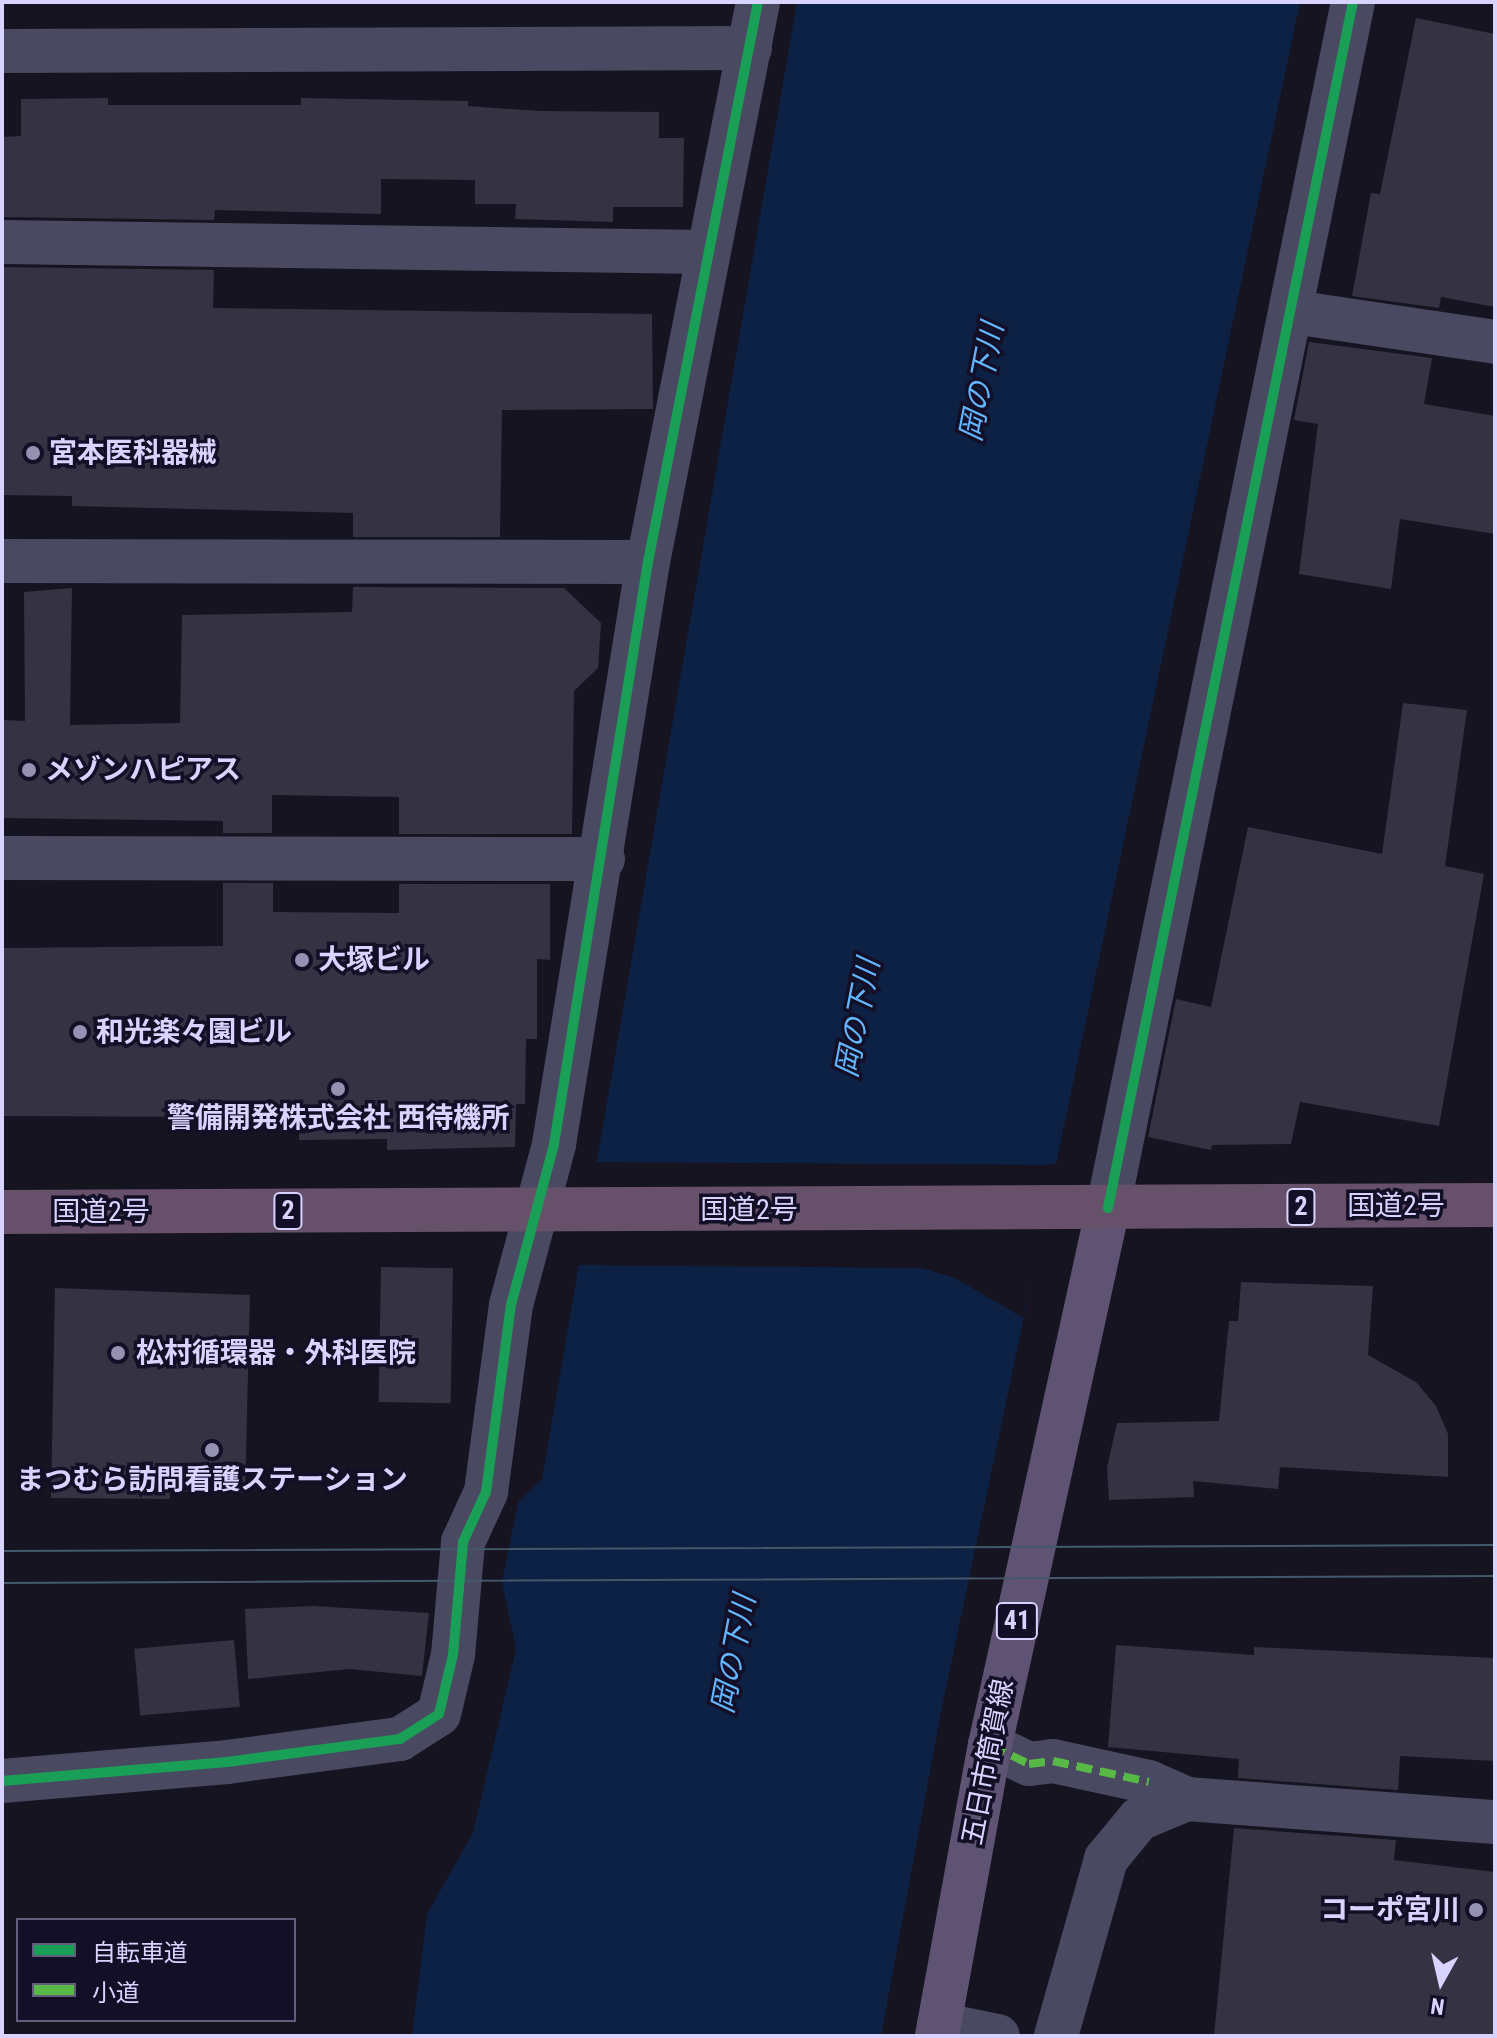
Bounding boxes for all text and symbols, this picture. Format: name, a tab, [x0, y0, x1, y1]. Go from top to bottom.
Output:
water label: 岡の下川	[953, 320, 1011, 444]
place label: 宮本医科器械	[49, 436, 217, 470]
marker: 宮本医科器械	[24, 444, 42, 462]
place label: メゾンハピアス	[45, 753, 241, 787]
marker: メゾンハピアス	[20, 761, 38, 779]
place label: 大塚ビル	[318, 943, 430, 977]
marker: 大塚ビル	[293, 951, 311, 969]
water label: 岡の下川	[829, 956, 887, 1080]
place label: 和光楽々園ビル	[96, 1015, 292, 1049]
marker: 和光楽々園ビル	[71, 1023, 89, 1041]
marker: 警備開発株式会社 西待機所	[329, 1080, 347, 1098]
place label: 警備開発株式会社 西待機所	[167, 1101, 509, 1135]
road number: 2	[1285, 1185, 1317, 1229]
road number: 2	[272, 1189, 304, 1233]
street label: 国道2号	[1347, 1189, 1445, 1223]
street label: 国道2号	[700, 1193, 798, 1227]
street label: 国道2号	[52, 1195, 150, 1229]
place label: 松村循環器・外科医院	[136, 1336, 416, 1370]
marker: 松村循環器・外科医院	[107, 1342, 129, 1364]
marker: まつむら訪問看護ステーション	[203, 1441, 221, 1459]
place label: まつむら訪問看護ステーション	[16, 1463, 408, 1497]
water label: 岡の下川	[705, 1592, 763, 1716]
road number: 41	[995, 1599, 1039, 1643]
street label: 五日市筒賀線	[955, 1676, 1021, 1848]
place label: コーポ宮川	[1320, 1893, 1460, 1927]
marker: コーポ宮川	[1467, 1901, 1485, 1919]
legend	[16, 1918, 296, 2022]
text: 自転車道	[92, 1939, 188, 1967]
north arrow	[1401, 1942, 1481, 2022]
text: 小道	[92, 1979, 140, 2007]
text: N	[1429, 1993, 1446, 2020]

